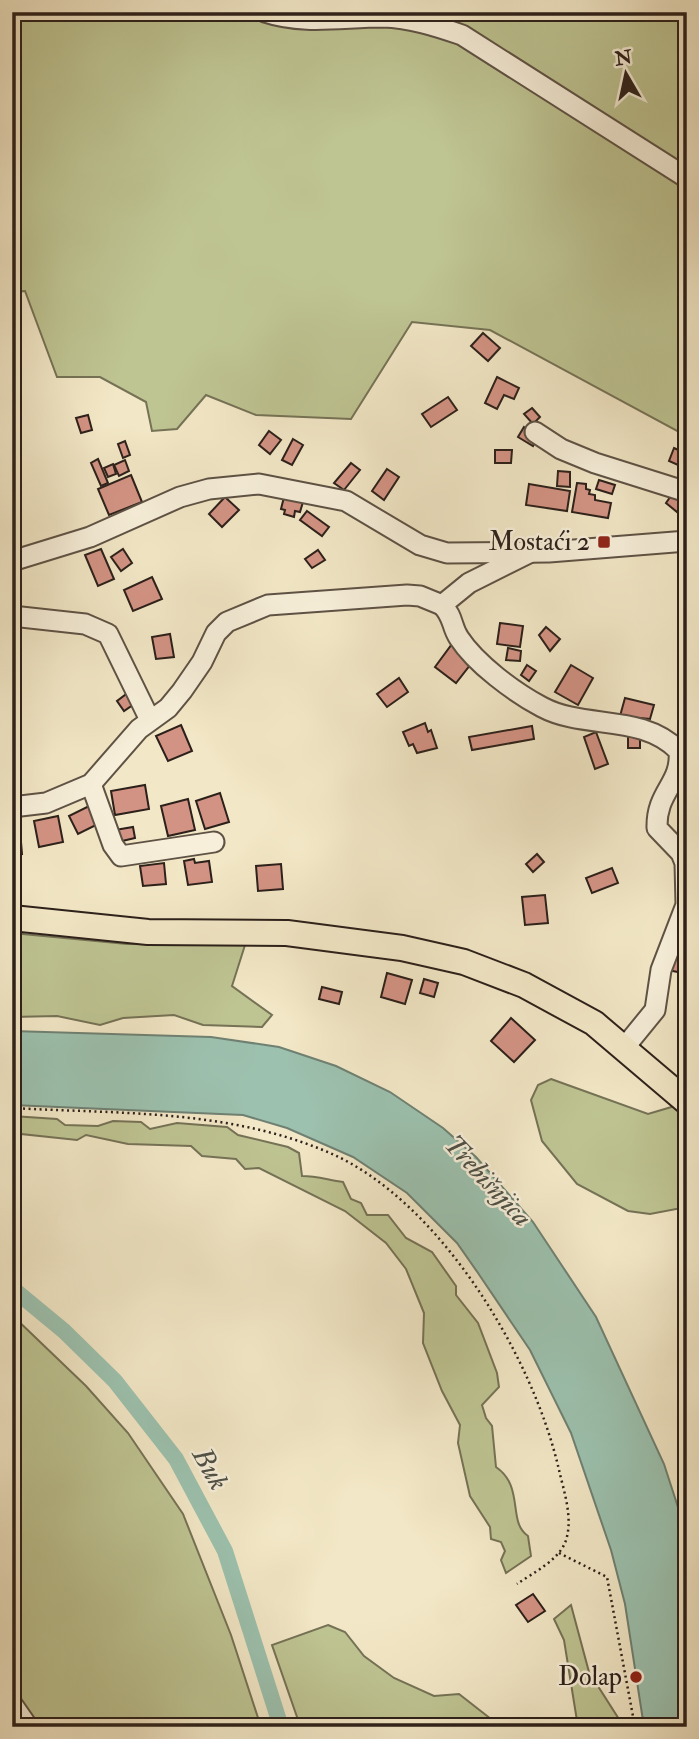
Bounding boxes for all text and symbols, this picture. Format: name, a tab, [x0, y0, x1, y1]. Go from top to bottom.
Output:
north arrow	[590, 38, 660, 108]
text: N	[612, 45, 635, 72]
place label: Mostaći 2	[489, 526, 590, 558]
marker: Mostaći 2	[596, 534, 612, 550]
water label: Trebišnjica	[437, 1128, 539, 1234]
water label: Buk	[183, 1440, 236, 1496]
place label: Dolap	[558, 1661, 622, 1694]
marker: Dolap	[628, 1669, 644, 1685]

